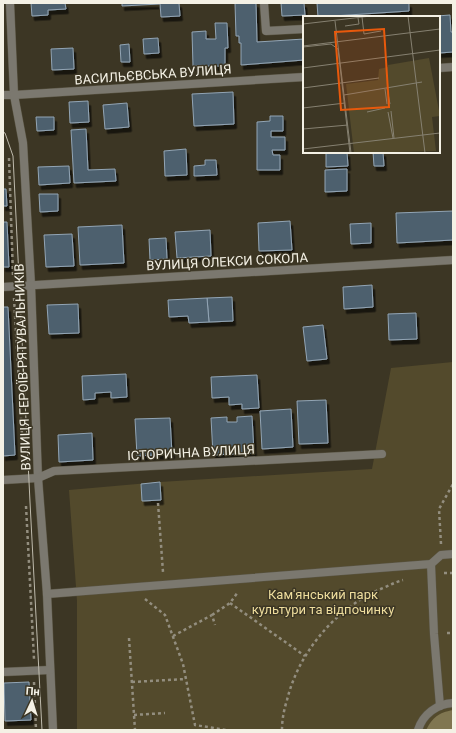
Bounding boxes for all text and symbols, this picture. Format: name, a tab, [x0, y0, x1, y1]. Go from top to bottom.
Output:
inset map	[303, 16, 440, 153]
street label: ВАСИЛЬЄВСЬКА ВУЛИЦЯ	[74, 62, 232, 87]
street label: ВУЛИЦЯ ОЛЕКСИ СОКОЛА	[146, 250, 309, 273]
street label: ВУЛИЦЯ ГЕРОЇВ-РЯТУВАЛЬНИКІВ	[11, 263, 34, 471]
street label: ІСТОРИЧНА ВУЛИЦЯ	[127, 442, 255, 463]
park label: Кам'янський парк культури та відпочинку	[252, 587, 394, 617]
north arrow	[12, 681, 52, 721]
text: Пн	[25, 685, 40, 698]

